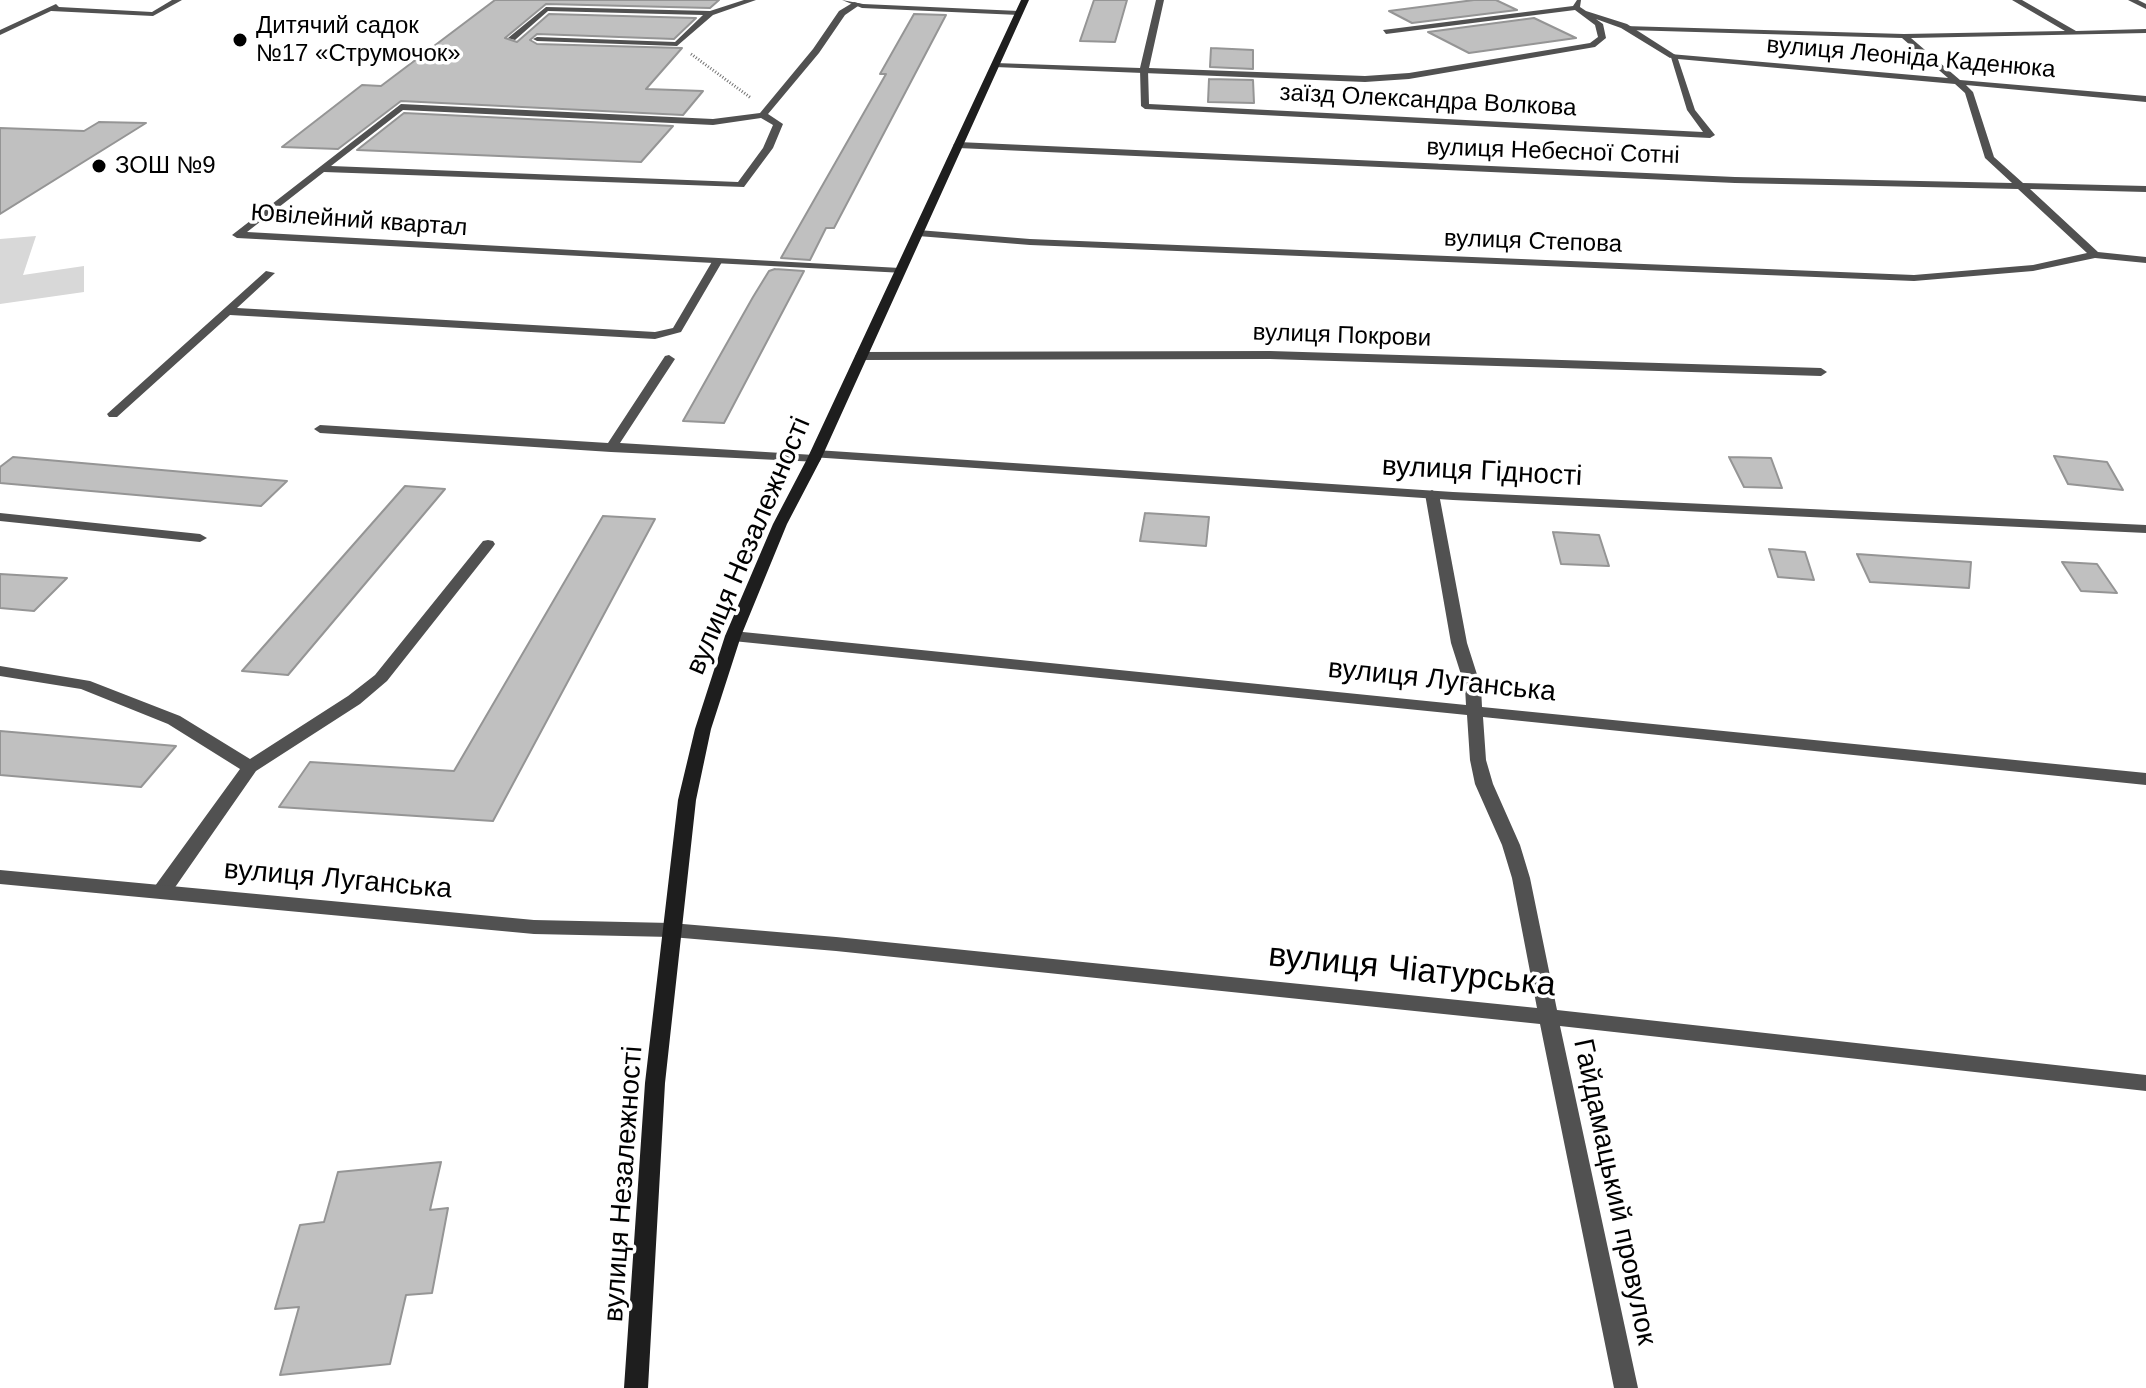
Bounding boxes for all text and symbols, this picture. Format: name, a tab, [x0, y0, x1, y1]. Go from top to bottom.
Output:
place label: Дитячий садок №17 «Струмочок»	[256, 12, 461, 68]
marker: Дитячий садок №17 «Струмочок»	[231, 31, 249, 49]
street label: вулиця Леоніда Каденюка	[1765, 31, 2057, 85]
street label: заїзд Олександра Волкова	[1279, 79, 1577, 123]
street label: вулиця Небесної Сотні	[1426, 133, 1680, 171]
place label: ЗОШ №9	[115, 152, 216, 180]
marker: ЗОШ №9	[90, 157, 108, 175]
street label: Ювілейний квартал	[250, 199, 468, 243]
street label: вулиця Степова	[1444, 225, 1622, 259]
street label: вулиця Покрови	[1252, 318, 1432, 354]
street label: вулиця Незалежності	[679, 412, 819, 680]
street label: вулиця Гідності	[1381, 450, 1583, 494]
street label: вулиця Луганська	[1326, 652, 1558, 710]
street label: вулиця Луганська	[222, 853, 454, 907]
street label: вулиця Чіатурська	[1266, 936, 1558, 1006]
street label: Гайдамацький провулок	[1565, 1036, 1663, 1348]
street label: вулиця Незалежності	[598, 1045, 650, 1323]

